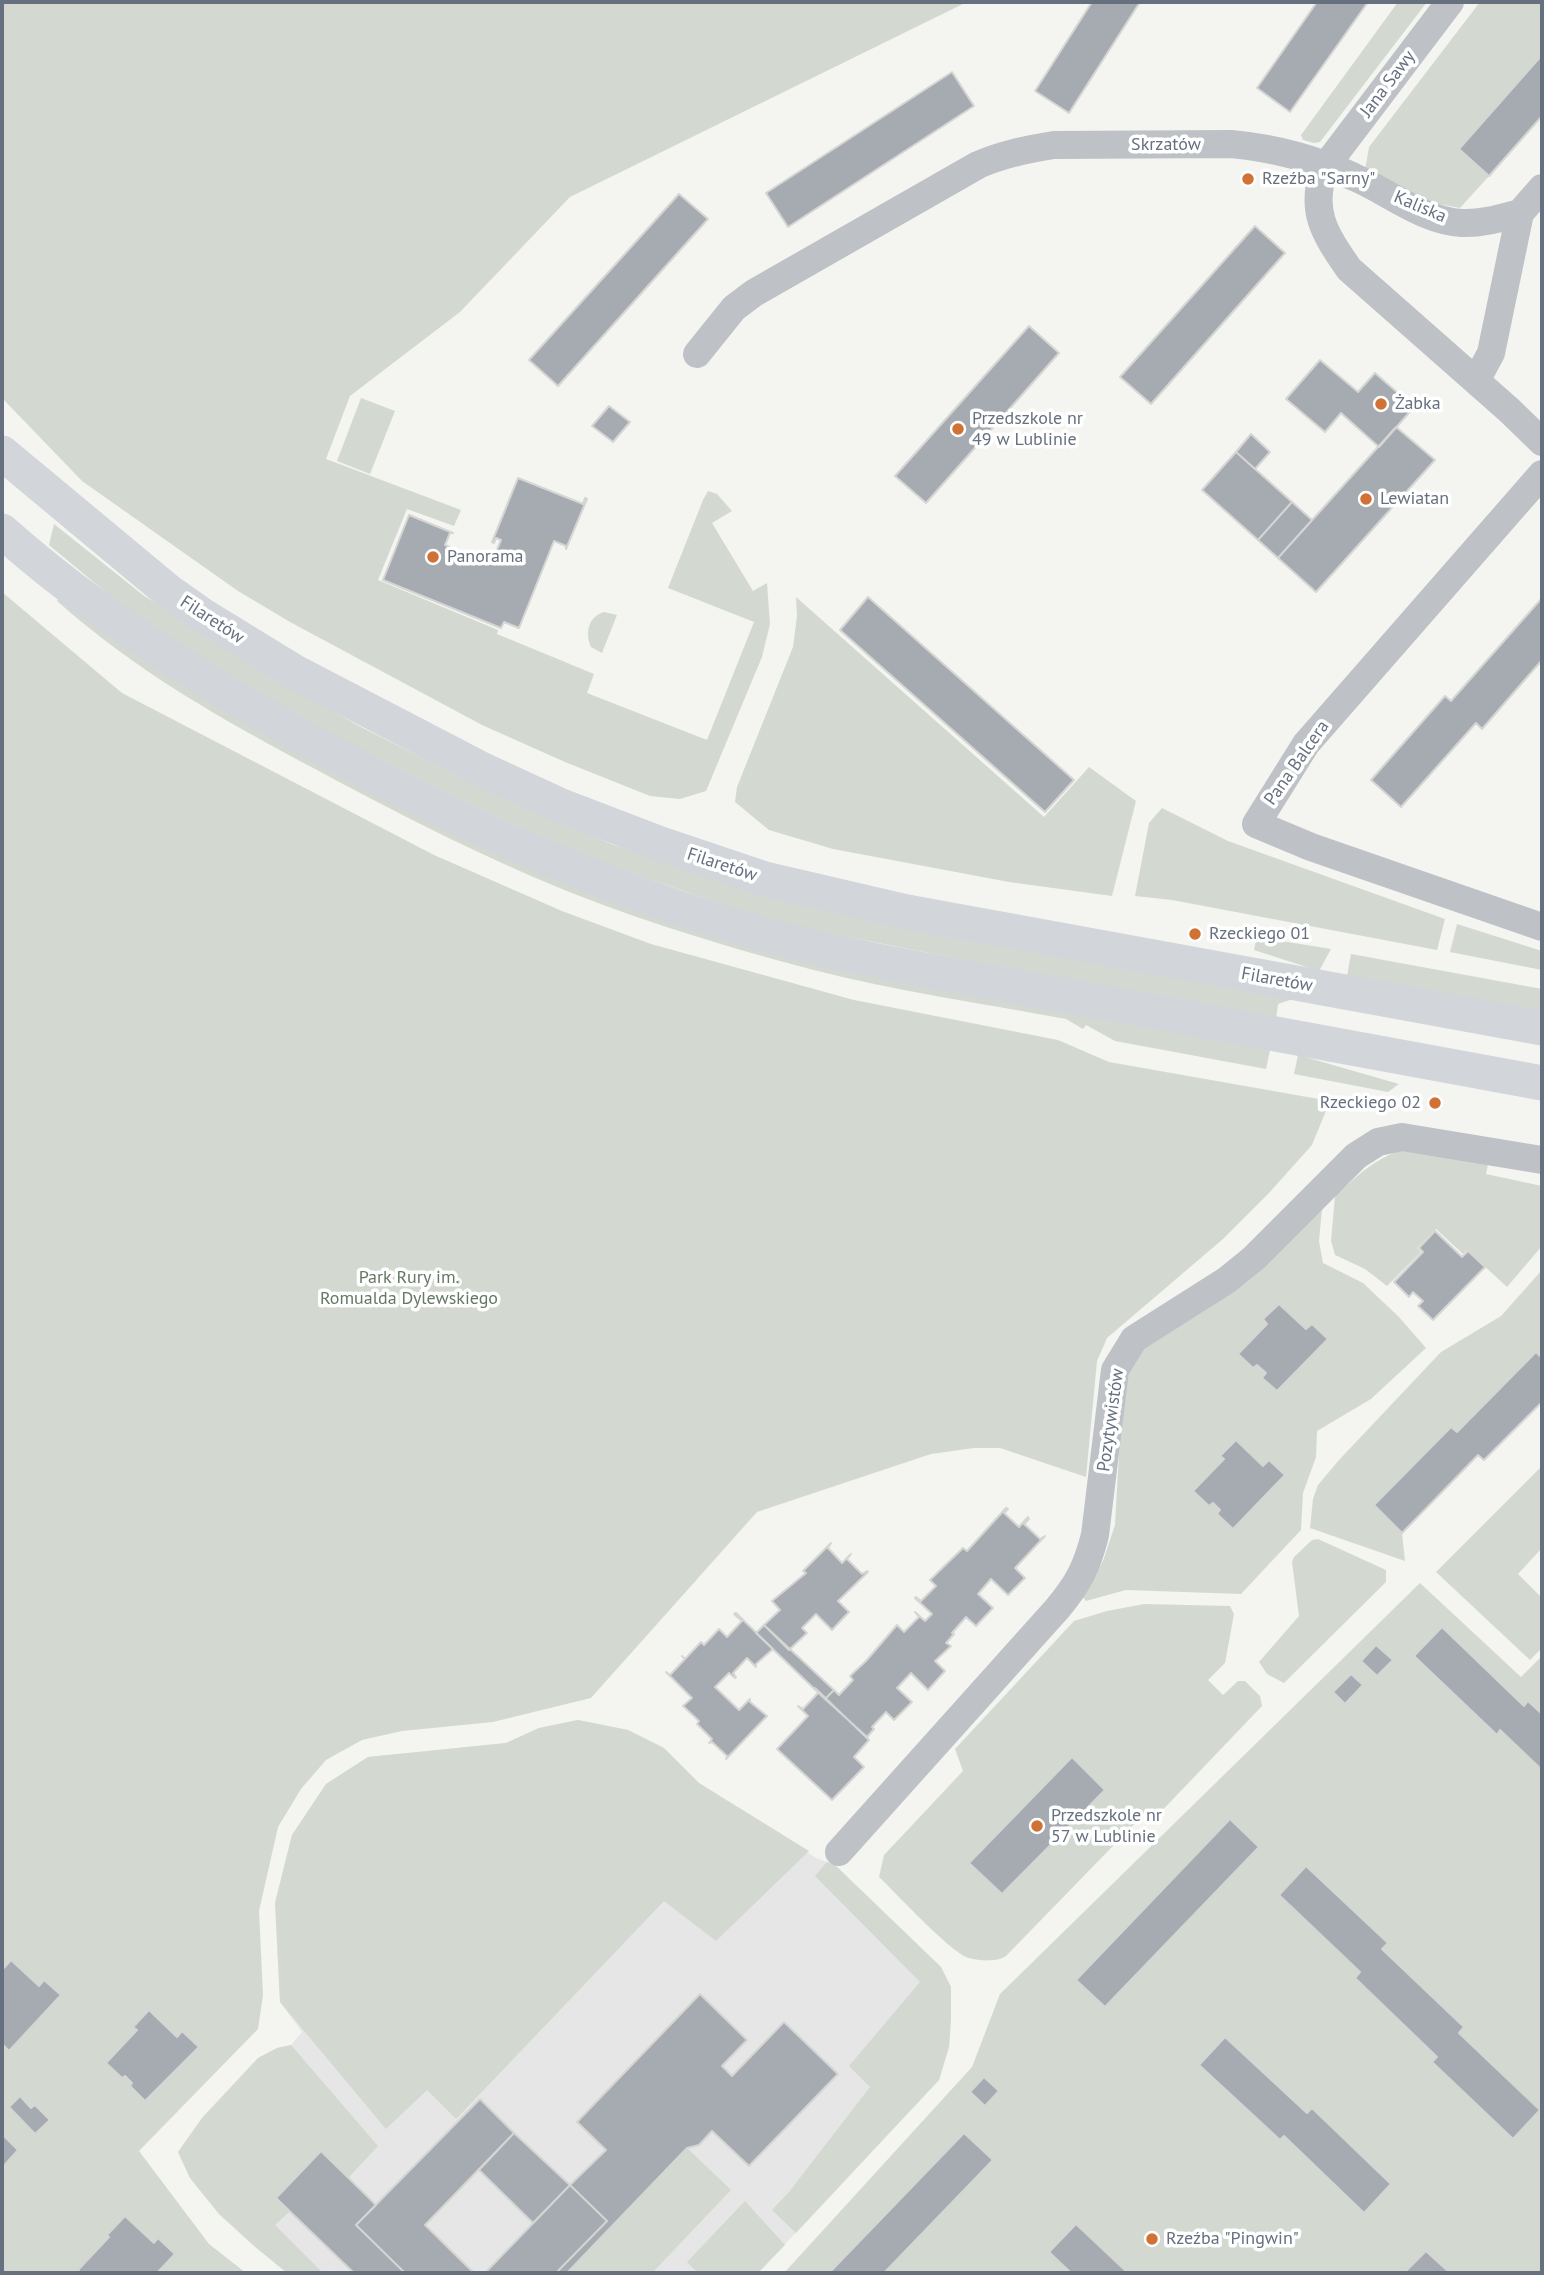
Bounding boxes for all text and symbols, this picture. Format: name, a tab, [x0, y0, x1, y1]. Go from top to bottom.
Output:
street label: Jana Sawy	[1356, 46, 1420, 122]
street label: Skrzatów	[1131, 134, 1201, 156]
place label: Rzeźba "Sarny"	[1262, 168, 1375, 190]
marker: Rzeźba "Sarny"	[1240, 171, 1256, 187]
street label: Kaliska	[1391, 186, 1449, 228]
place label: Żabka	[1395, 393, 1441, 415]
marker: Żabka	[1373, 396, 1389, 412]
place label: Przedszkole nr 49 w Lublinie	[972, 408, 1083, 450]
marker: Przedszkole nr 49 w Lublinie	[950, 421, 966, 437]
place label: Lewiatan	[1380, 488, 1449, 510]
marker: Lewiatan	[1358, 491, 1374, 507]
place label: Panorama	[447, 546, 523, 568]
marker: Panorama	[425, 549, 441, 565]
street label: Filaretów	[176, 591, 248, 649]
street label: Pana Balcera	[1260, 716, 1334, 810]
street label: Filaretów	[684, 844, 760, 886]
place label: Rzeckiego 01	[1209, 923, 1310, 945]
marker: Rzeckiego 01	[1187, 926, 1203, 942]
street label: Filaretów	[1240, 963, 1314, 997]
place label: Rzeckiego 02	[1320, 1092, 1421, 1114]
marker: Rzeckiego 02	[1427, 1095, 1443, 1111]
park label: Park Rury im. Romualda Dylewskiego	[320, 1267, 498, 1310]
street label: Pozytywistów	[1093, 1367, 1129, 1473]
place label: Przedszkole nr 57 w Lublinie	[1051, 1805, 1162, 1848]
marker: Przedszkole nr 57 w Lublinie	[1029, 1818, 1045, 1834]
place label: Rzeźba "Pingwin"	[1166, 2228, 1299, 2250]
marker: Rzeźba "Pingwin"	[1144, 2231, 1160, 2247]

